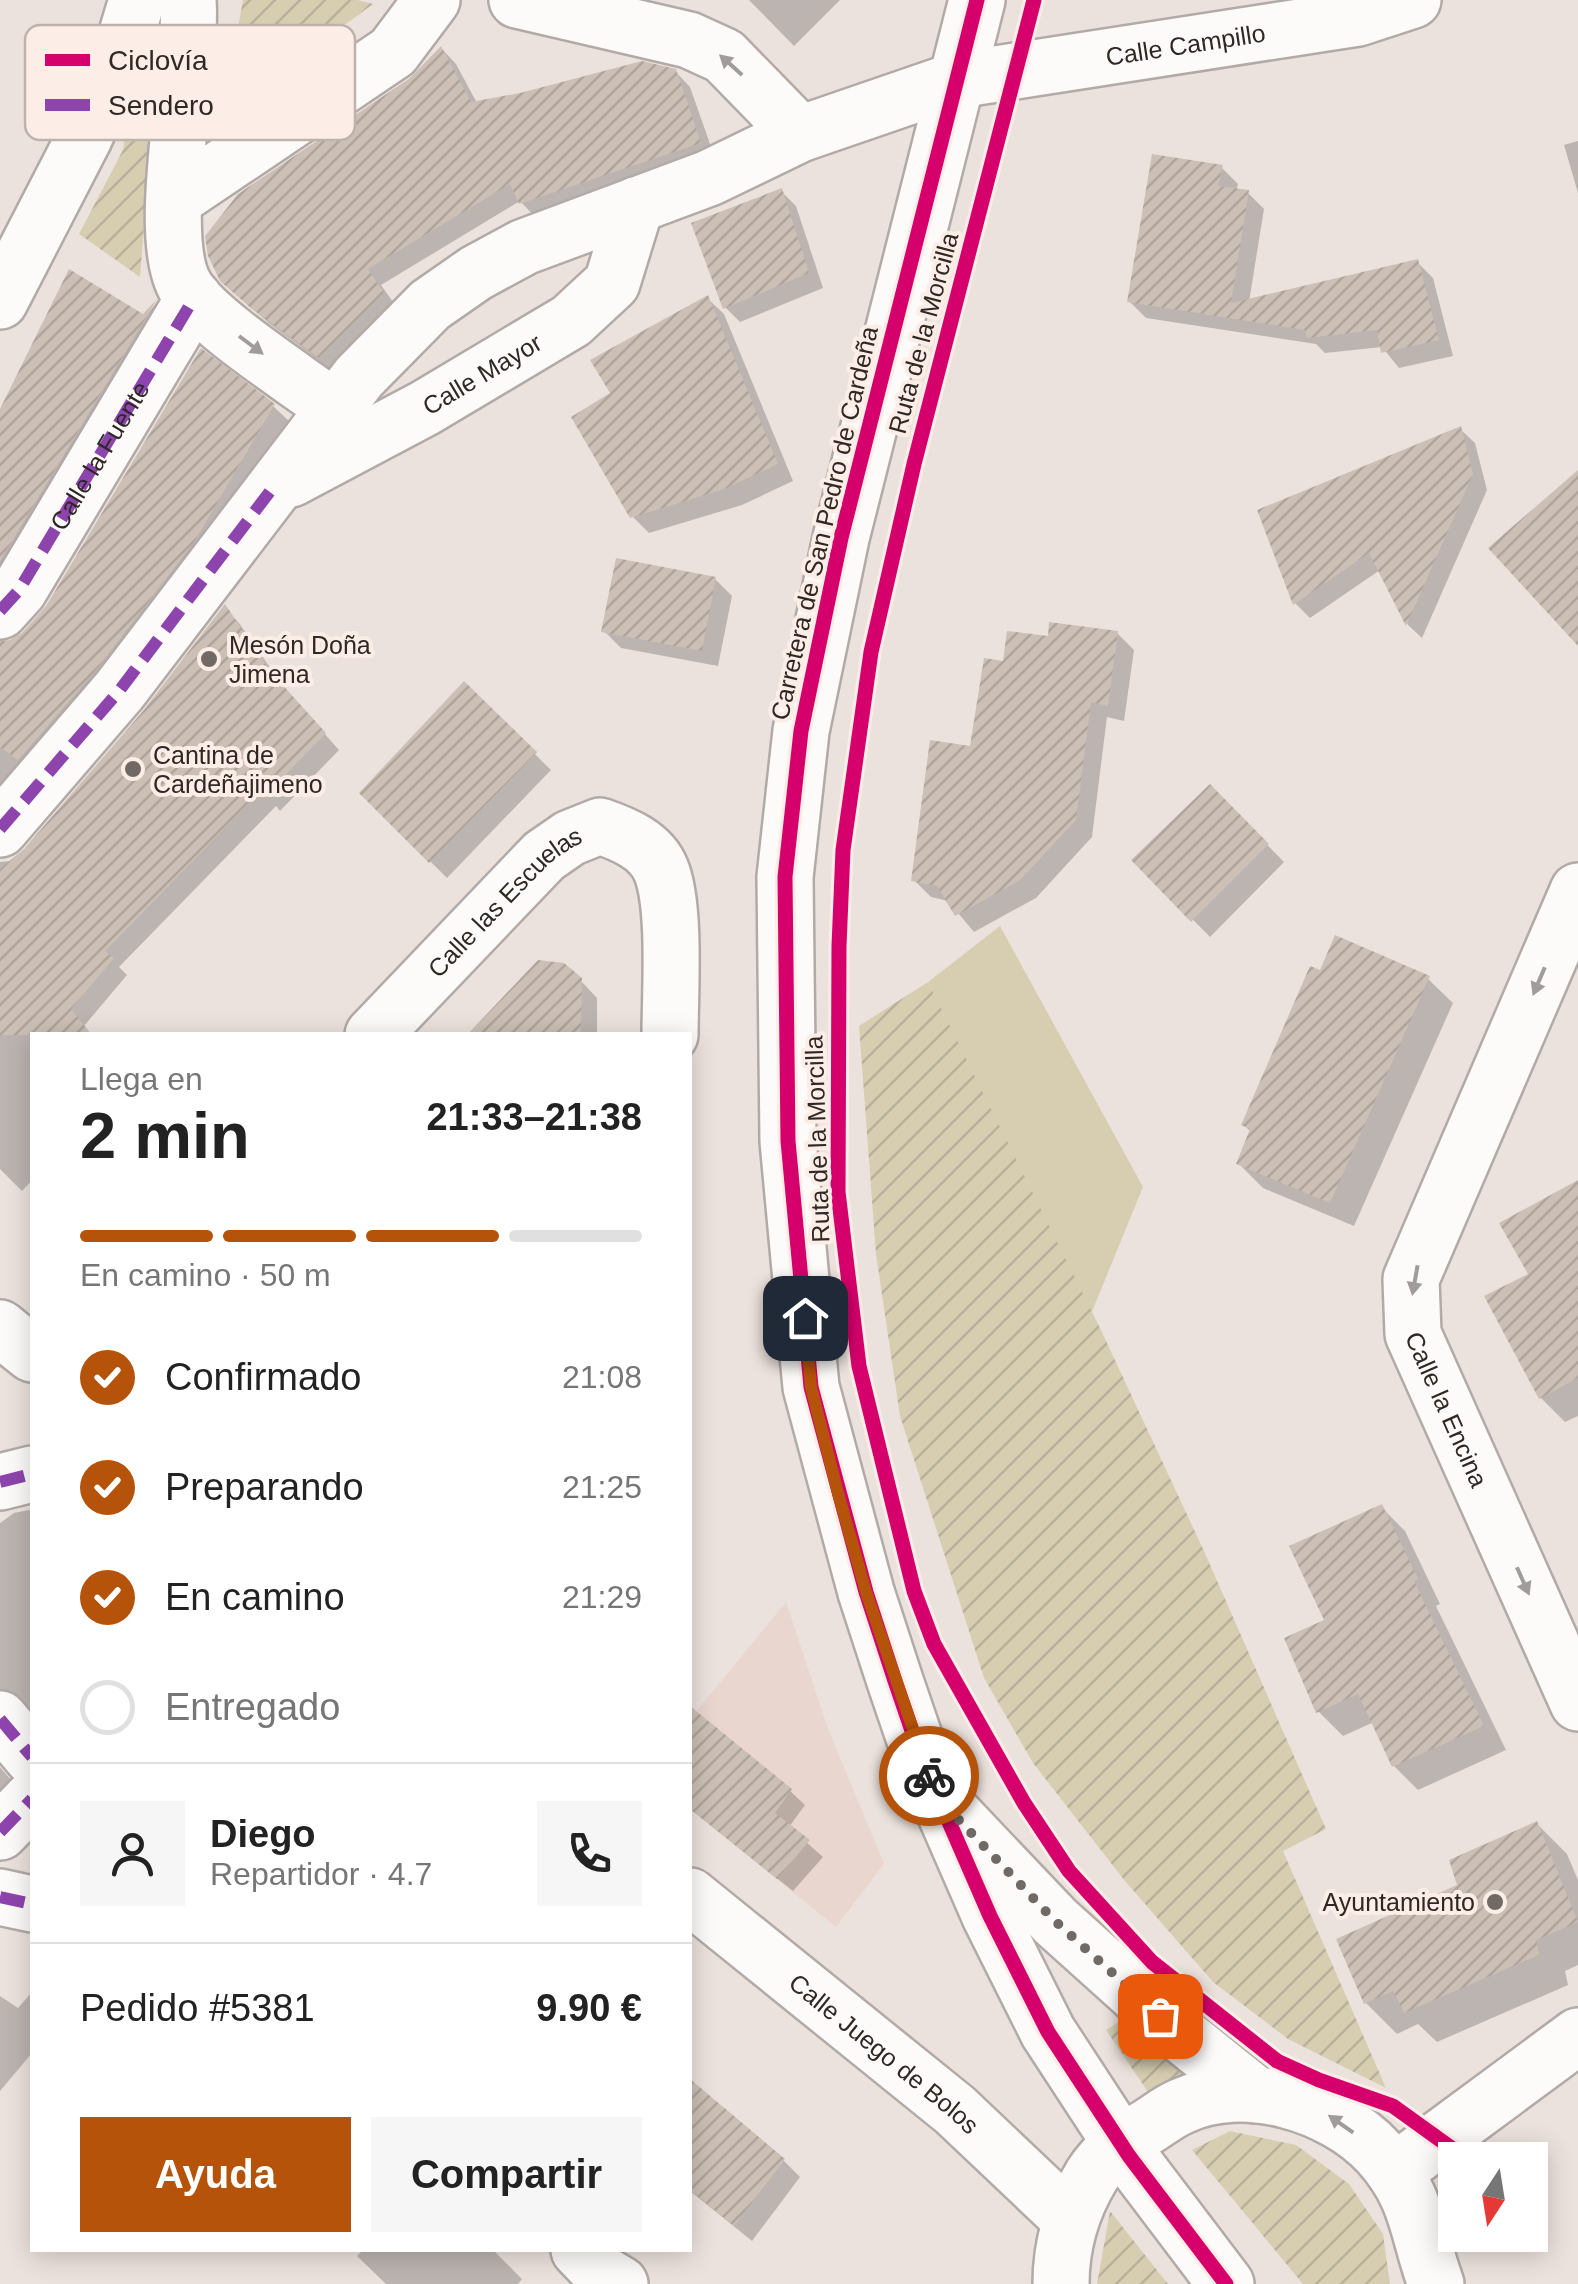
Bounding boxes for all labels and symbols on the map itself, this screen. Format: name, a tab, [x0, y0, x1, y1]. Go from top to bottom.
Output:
street label: Calle Campillo	[1104, 19, 1267, 71]
legend	[25, 25, 355, 140]
text: Ciclovía	[108, 45, 208, 76]
one-way arrow	[719, 54, 743, 77]
text: Sendero	[108, 90, 214, 121]
street label: Ruta de la Morcilla	[883, 229, 963, 437]
street label: Carretera de San Pedro de Cardeña	[765, 323, 883, 723]
street label: Calle Mayor	[418, 328, 546, 420]
one-way arrow	[238, 335, 264, 355]
street label: Calle la Fuente	[44, 376, 155, 535]
place label: Mesón Doña Jimena	[229, 631, 371, 688]
marker: Mesón Doña Jimena	[198, 648, 220, 670]
place label: Cantina de Cardeñajimeno	[153, 741, 323, 798]
marker: Cantina de Cardeñajimeno	[122, 758, 144, 780]
street label: Calle las Escuelas	[422, 821, 585, 983]
one-way arrow	[1531, 966, 1547, 995]
street label: Ruta de la Morcilla	[799, 1035, 835, 1243]
one-way arrow	[1407, 1265, 1422, 1296]
pin	[763, 1276, 848, 1361]
street label: Calle la Encina	[1400, 1327, 1494, 1491]
one-way arrow	[1515, 1566, 1531, 1596]
courier	[879, 1726, 979, 1826]
place label: Ayuntamiento	[1323, 1888, 1475, 1916]
marker: Ayuntamiento	[1484, 1891, 1506, 1913]
street label: Calle Juego de Bolos	[784, 1968, 985, 2139]
pin	[1118, 1974, 1203, 2059]
one-way arrow	[1328, 2115, 1354, 2134]
north arrow	[1438, 2142, 1548, 2252]

